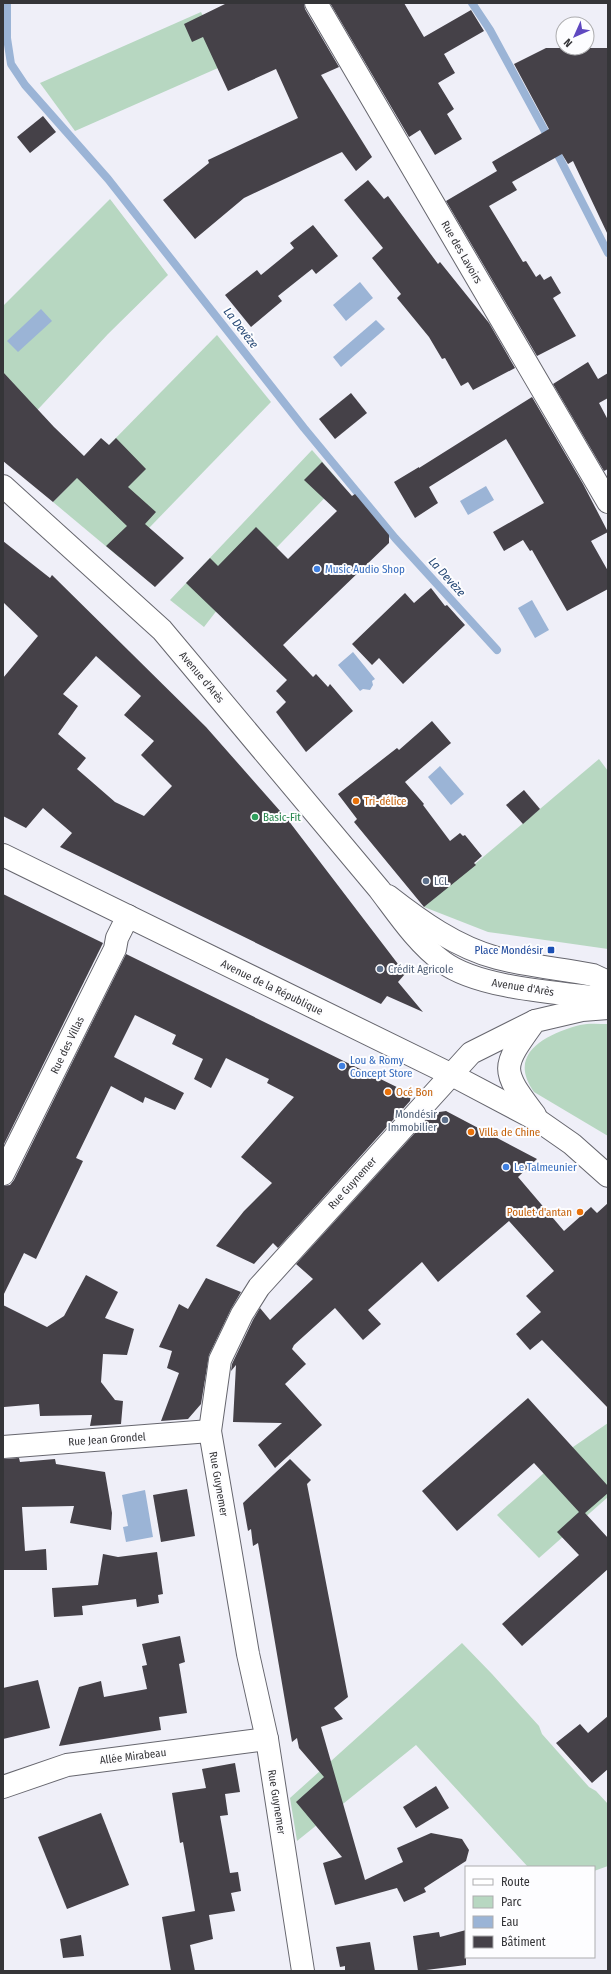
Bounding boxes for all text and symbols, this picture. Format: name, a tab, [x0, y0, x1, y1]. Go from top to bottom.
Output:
north arrow	[555, 16, 595, 56]
text: N	[561, 36, 575, 50]
street label: Rue des Lavoirs	[438, 219, 485, 286]
water label: La Devèze	[221, 305, 261, 351]
water label: La Devèze	[426, 555, 468, 600]
place label: Music Audio Shop	[325, 563, 405, 576]
marker: Music Audio Shop	[312, 564, 322, 574]
street label: Avenue d'Arès	[176, 649, 227, 706]
place label: Tri-délice	[364, 795, 406, 808]
marker: Tri-délice	[351, 796, 361, 806]
place label: Basic-Fit	[263, 811, 301, 824]
marker: Basic-Fit	[250, 812, 260, 822]
place label: LCL	[434, 875, 449, 888]
marker: LCL	[421, 876, 431, 886]
place label: Place Mondésir	[475, 944, 543, 957]
marker: Place Mondésir	[546, 945, 556, 955]
street label: Avenue de la République	[219, 957, 325, 1018]
place label: Crédit Agricole	[388, 963, 453, 976]
marker: Crédit Agricole	[375, 964, 385, 974]
street label: Avenue d'Arès	[491, 976, 555, 999]
street label: Rue des Villas	[48, 1014, 87, 1076]
place label: Lou & Romy Concept Store	[350, 1054, 413, 1080]
marker: Lou & Romy Concept Store	[337, 1061, 347, 1071]
place label: Océ Bon	[396, 1086, 433, 1099]
marker: Océ Bon	[383, 1087, 393, 1097]
place label: Mondésir Immobilier	[388, 1108, 437, 1134]
marker: Mondésir Immobilier	[440, 1115, 450, 1125]
place label: Villa de Chine	[479, 1126, 540, 1139]
marker: Villa de Chine	[466, 1127, 476, 1137]
street label: Rue Guynemer	[326, 1154, 379, 1212]
place label: Le Talmeunier	[514, 1161, 577, 1174]
marker: Le Talmeunier	[501, 1162, 511, 1172]
place label: Poulet d'antan	[507, 1206, 572, 1219]
marker: Poulet d'antan	[575, 1207, 585, 1217]
street label: Rue Jean Grondel	[68, 1430, 146, 1449]
street label: Rue Guynemer	[206, 1451, 231, 1518]
street label: Allée Mirabeau	[99, 1746, 167, 1767]
street label: Rue Guynemer	[265, 1769, 288, 1836]
legend	[465, 1866, 595, 1958]
text: Route	[501, 1875, 530, 1889]
text: Parc	[501, 1895, 522, 1909]
text: Eau	[501, 1915, 519, 1929]
text: Bâtiment	[501, 1935, 546, 1949]

